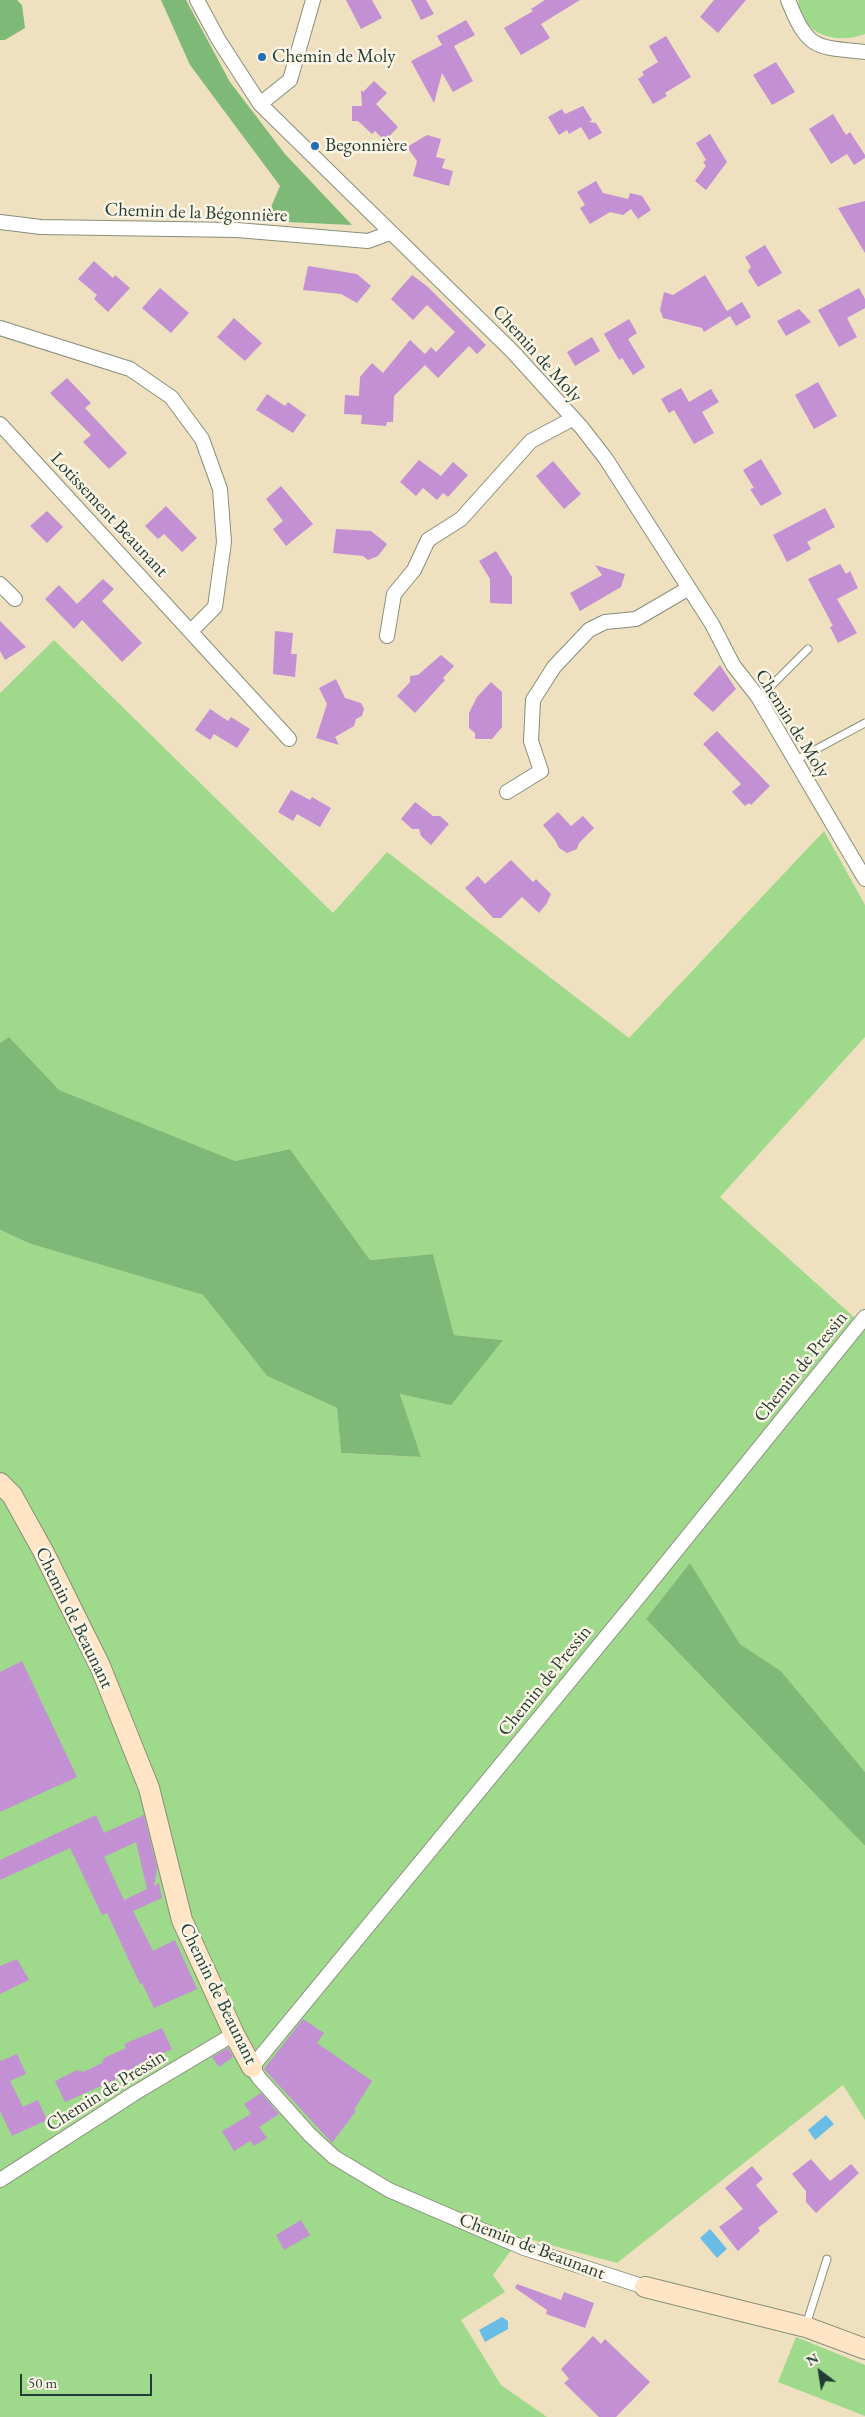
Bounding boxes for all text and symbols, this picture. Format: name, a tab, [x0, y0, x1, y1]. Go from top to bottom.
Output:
place label: Chemin de Moly	[272, 46, 396, 68]
marker: Chemin de Moly	[256, 51, 268, 63]
place label: Begonnière	[325, 135, 407, 157]
marker: Begonnière	[309, 140, 321, 152]
street label: Chemin de la Bégonnière	[104, 198, 288, 228]
street label: Chemin de Moly	[487, 300, 587, 408]
street label: Lotissement Beaunant	[45, 448, 173, 582]
street label: Chemin de Moly	[750, 666, 834, 782]
street label: Chemin de Pressin	[749, 1307, 853, 1427]
street label: Chemin de Beaunant	[30, 1544, 118, 1692]
street label: Chemin de Pressin	[493, 1621, 597, 1741]
street label: Chemin de Beaunant	[174, 1920, 262, 2068]
street label: Chemin de Pressin	[42, 2045, 170, 2137]
street label: Chemin de Beaunant	[456, 2209, 608, 2285]
north arrow	[795, 2347, 845, 2397]
text: N	[803, 2349, 822, 2370]
scale bar	[22, 2364, 155, 2396]
text: 50 m	[28, 2373, 57, 2392]

